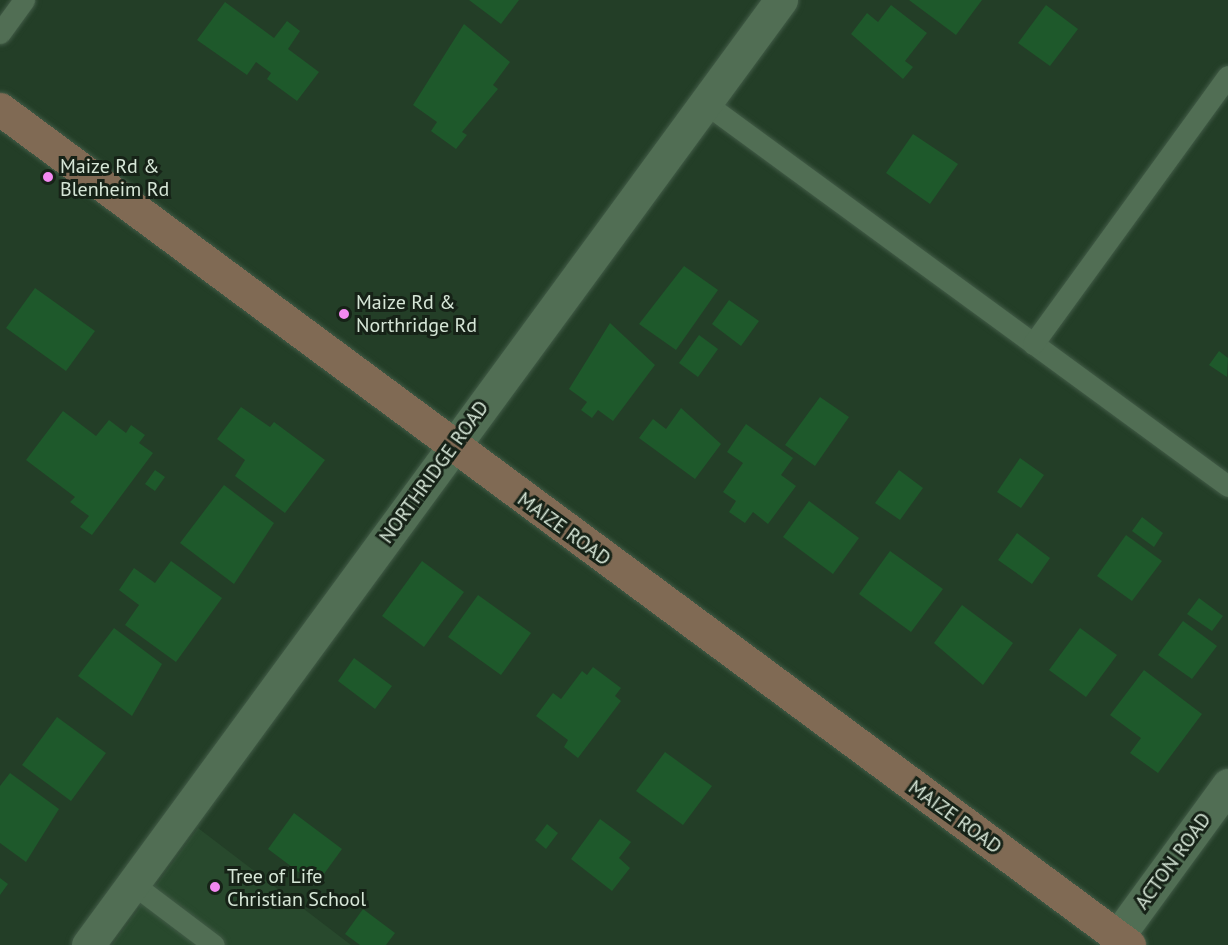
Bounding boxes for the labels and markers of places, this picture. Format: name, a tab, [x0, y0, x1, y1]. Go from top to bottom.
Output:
place label: Maize Rd & Blenheim Rd	[60, 154, 169, 201]
marker: Maize Rd & Blenheim Rd	[41, 170, 55, 184]
place label: Maize Rd & Northridge Rd	[356, 290, 477, 337]
marker: Maize Rd & Northridge Rd	[337, 307, 351, 321]
place label: Tree of Life Christian School	[227, 864, 366, 911]
marker: Tree of Life Christian School	[208, 880, 222, 894]

